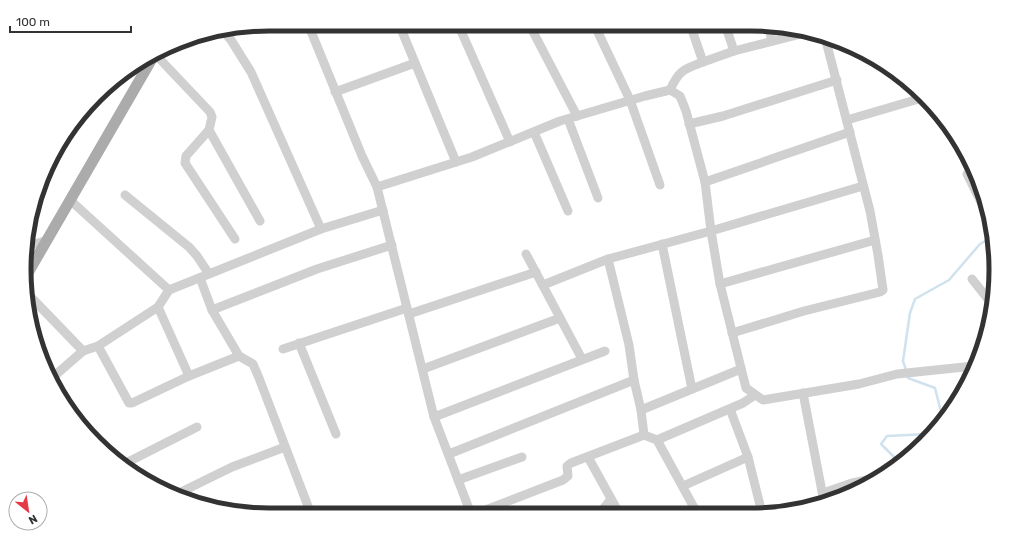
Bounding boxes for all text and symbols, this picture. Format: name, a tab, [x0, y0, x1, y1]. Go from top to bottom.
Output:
scale bar	[10, 8, 131, 34]
text: 100 m	[16, 15, 50, 29]
north arrow	[8, 491, 48, 531]
text: N	[26, 512, 39, 527]

